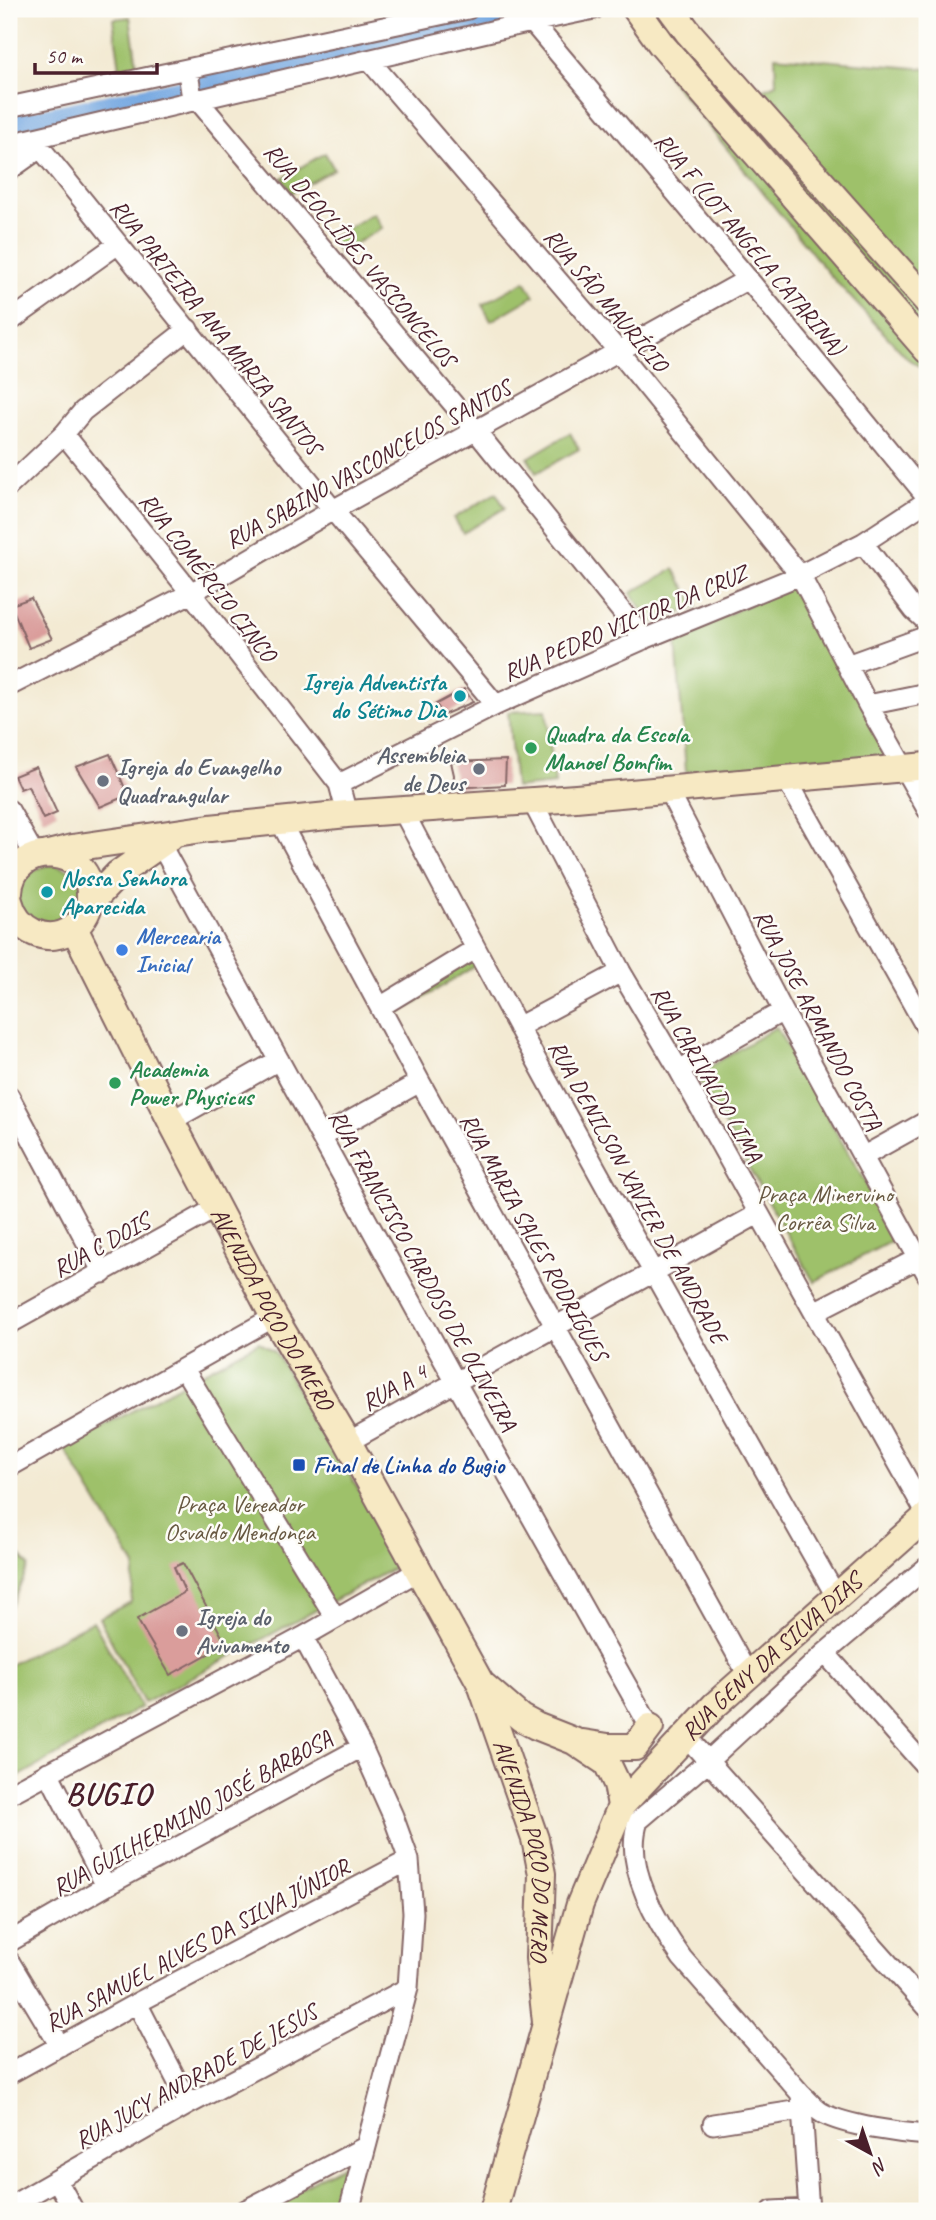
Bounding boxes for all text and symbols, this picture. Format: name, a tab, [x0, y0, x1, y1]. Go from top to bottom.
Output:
scale bar	[35, 32, 158, 76]
text: 50 m	[46, 43, 84, 69]
street label: RUA F (LOT ANGELA CATARINA)	[648, 126, 853, 362]
street label: RUA DEOCLÍDES VASCONCELOS	[257, 137, 465, 376]
street label: RUA PARTEIRA ANA MARIA SANTOS	[104, 193, 331, 464]
street label: RUA SÃO MAURÍCIO	[537, 222, 676, 379]
street label: RUA SABINO VASCONCELOS SANTOS	[220, 371, 519, 555]
street label: RUA COMÉRCIO CINCO	[133, 486, 285, 670]
street label: RUA PEDRO VICTOR DA CRUZ	[498, 557, 755, 688]
place label: Igreja Adventista do Sétimo Dia	[302, 667, 448, 725]
marker: Igreja Adventista do Sétimo Dia	[452, 688, 468, 704]
place label: Quadra da Escola Manoel Bomfim	[545, 719, 691, 777]
place label: Assembleia de Deus	[376, 740, 468, 798]
marker: Quadra da Escola Manoel Bomfim	[523, 740, 539, 756]
place label: Igreja do Evangelho Quadrangular	[117, 752, 282, 810]
marker: Assembleia de Deus	[471, 761, 487, 777]
marker: Igreja do Evangelho Quadrangular	[95, 773, 111, 789]
place label: Nossa Senhora Aparecida	[61, 863, 189, 921]
marker: Nossa Senhora Aparecida	[39, 884, 55, 900]
street label: RUA JOSE ARMANDO COSTA	[747, 905, 889, 1136]
place label: Mercearia Inicial	[136, 921, 222, 979]
marker: Mercearia Inicial	[114, 942, 130, 958]
street label: RUA CARIVALDO LIMA	[644, 980, 770, 1168]
street label: RUA DENILSON XAVIER DE ANDRADE	[542, 1035, 735, 1351]
place label: Academia Power Physicus	[129, 1054, 256, 1112]
marker: Academia Power Physicus	[107, 1075, 123, 1091]
street label: RUA FRANCISCO CARDOSO DE OLIVEIRA	[322, 1104, 524, 1437]
street label: RUA MARIA SALES RODRIGUES	[453, 1108, 616, 1369]
park label: Praça Minervino Corrêa Silva	[757, 1179, 895, 1237]
street label: AVENIDA POÇO DO MERO	[204, 1202, 342, 1418]
street label: RUA C DOIS	[47, 1204, 158, 1284]
street label: RUA A 4	[356, 1355, 434, 1418]
place label: Final de Linha do Bugio	[313, 1450, 506, 1480]
marker: Final de Linha do Bugio	[291, 1457, 307, 1473]
park label: Praça Vereador Osvaldo Mendonça	[165, 1489, 317, 1547]
street label: RUA GENY DA SILVA DIAS	[675, 1564, 871, 1747]
place label: Igreja do Avivamento	[196, 1602, 290, 1660]
marker: Igreja do Avivamento	[174, 1623, 190, 1639]
street label: RUA GUILHERMINO JOSÉ BARBOSA	[47, 1723, 338, 1903]
street label: AVENIDA POÇO DO MERO	[486, 1735, 557, 1964]
district label: BUGIO	[66, 1773, 154, 1814]
street label: RUA SAMUEL ALVES DA SILVA JÚNIOR	[40, 1851, 356, 2038]
street label: RUA JUCY ANDRADE DE JESUS	[69, 1995, 326, 2155]
north arrow	[834, 2118, 904, 2188]
text: N	[866, 2152, 893, 2180]

